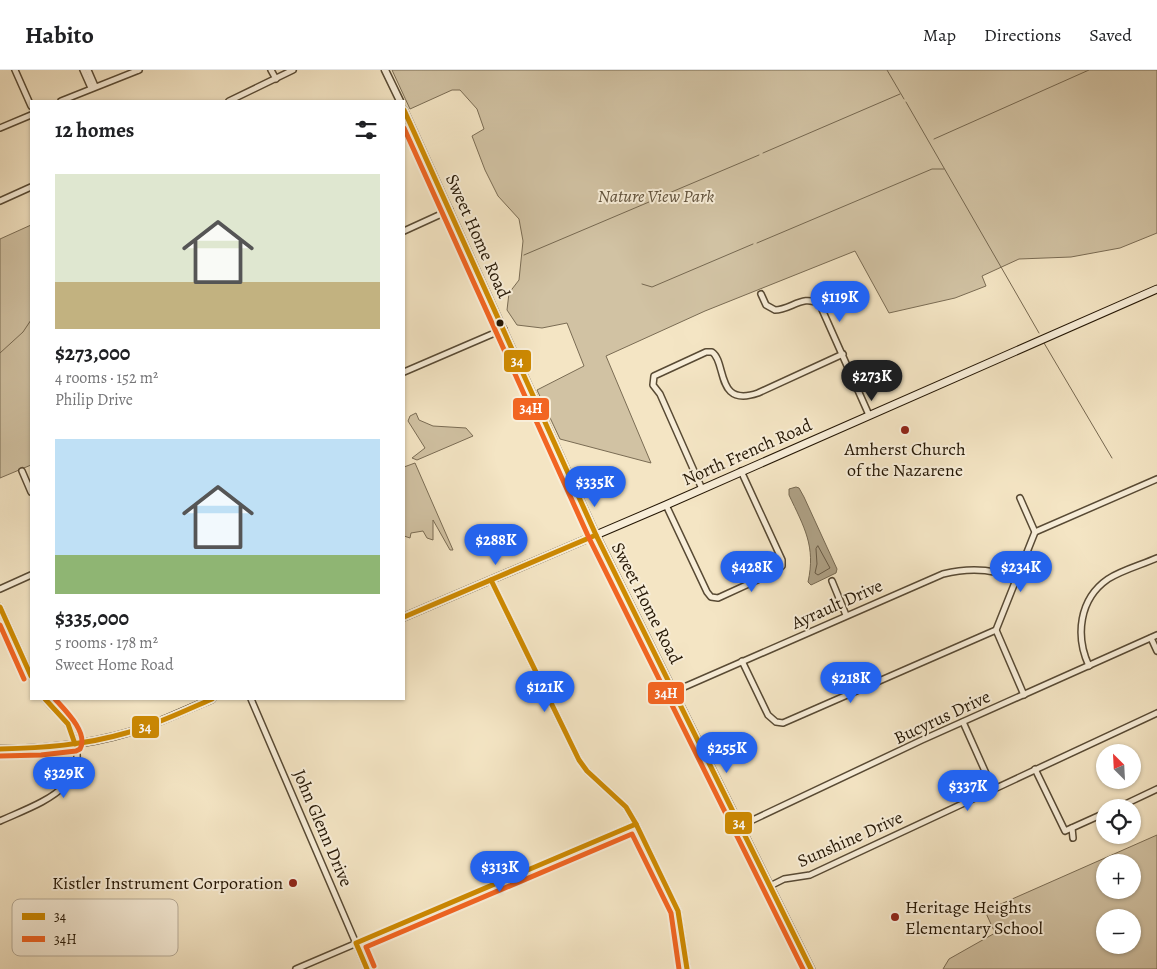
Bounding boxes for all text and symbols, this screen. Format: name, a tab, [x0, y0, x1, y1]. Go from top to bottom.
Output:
text: Habito	[25, 19, 94, 51]
text: Map	[923, 23, 956, 47]
text: Directions	[984, 23, 1061, 47]
text: Saved	[1089, 23, 1132, 47]
text: 12 homes	[55, 116, 134, 144]
icon: filters	[352, 116, 380, 144]
street label: Sweet Home Road	[440, 170, 516, 302]
park label: Nature View Park	[598, 184, 714, 208]
icon: home	[173, 207, 263, 297]
pin: $119K	[805, 280, 875, 323]
text: $119K	[822, 286, 858, 308]
unlabelled marker	[495, 318, 505, 328]
text: $273,000	[55, 339, 130, 367]
line badge: 34	[503, 349, 532, 373]
text: 34	[511, 352, 524, 371]
pin: $273K	[837, 360, 907, 402]
text: $273K	[852, 365, 892, 387]
text: 4 rooms · 152 m²	[55, 367, 158, 389]
text: Philip Drive	[55, 389, 133, 411]
line badge: 34H	[512, 397, 550, 421]
text: 34H	[519, 399, 543, 418]
street label: North French Road	[678, 413, 816, 491]
marker: Amherst Church of the Nazarene	[899, 424, 911, 436]
place label: Amherst Church of the Nazarene	[843, 437, 966, 482]
pin: $335K	[560, 466, 630, 508]
text: $335K	[576, 471, 614, 493]
icon: home	[173, 472, 263, 562]
pin: $288K	[461, 524, 531, 566]
text: $288K	[475, 529, 517, 551]
street label: Sweet Home Road	[606, 538, 688, 668]
pin: $428K	[717, 550, 787, 593]
pin: $234K	[986, 550, 1056, 593]
text: $428K	[732, 556, 772, 578]
text: $234K	[1001, 556, 1041, 578]
street label: Ayrault Drive	[787, 573, 886, 635]
text: $335,000	[55, 604, 129, 632]
text: 5 rooms · 178 m²	[55, 632, 158, 654]
text: Sweet Home Road	[55, 654, 174, 676]
pin: $218K	[816, 662, 886, 704]
text: $218K	[831, 667, 871, 689]
pin: $121K	[510, 670, 580, 713]
text: $121K	[526, 676, 564, 698]
line badge: 34H	[647, 681, 685, 705]
text: 34H	[654, 684, 678, 703]
street label: Bucyrus Drive	[890, 684, 994, 750]
line badge: 34	[131, 715, 160, 739]
text: 34	[139, 718, 152, 737]
pin: $255K	[692, 732, 762, 774]
text: $255K	[707, 737, 747, 759]
north arrow	[1096, 744, 1141, 789]
map controls	[1096, 744, 1141, 954]
pin: $329K	[29, 756, 99, 799]
text: $329K	[44, 762, 84, 784]
street label: John Glenn Drive	[288, 766, 358, 890]
pin: $337K	[933, 770, 1003, 812]
text: $337K	[949, 775, 987, 797]
button: locate	[1096, 799, 1141, 844]
street label: Sunshine Drive	[794, 805, 906, 873]
line badge: 34	[724, 811, 753, 835]
text: 34	[733, 814, 746, 833]
pin: $313K	[465, 850, 535, 893]
button: +	[1096, 854, 1141, 899]
text: $313K	[481, 856, 519, 878]
place label: Kistler Instrument Corporation	[52, 871, 283, 895]
marker: Kistler Instrument Corporation	[287, 877, 299, 889]
place label: Heritage Heights Elementary School	[905, 895, 1043, 940]
legend	[12, 899, 178, 956]
text: 34	[54, 907, 66, 926]
button: −	[1096, 909, 1141, 954]
marker: Heritage Heights Elementary School	[889, 911, 901, 923]
text: 34H	[54, 930, 77, 949]

